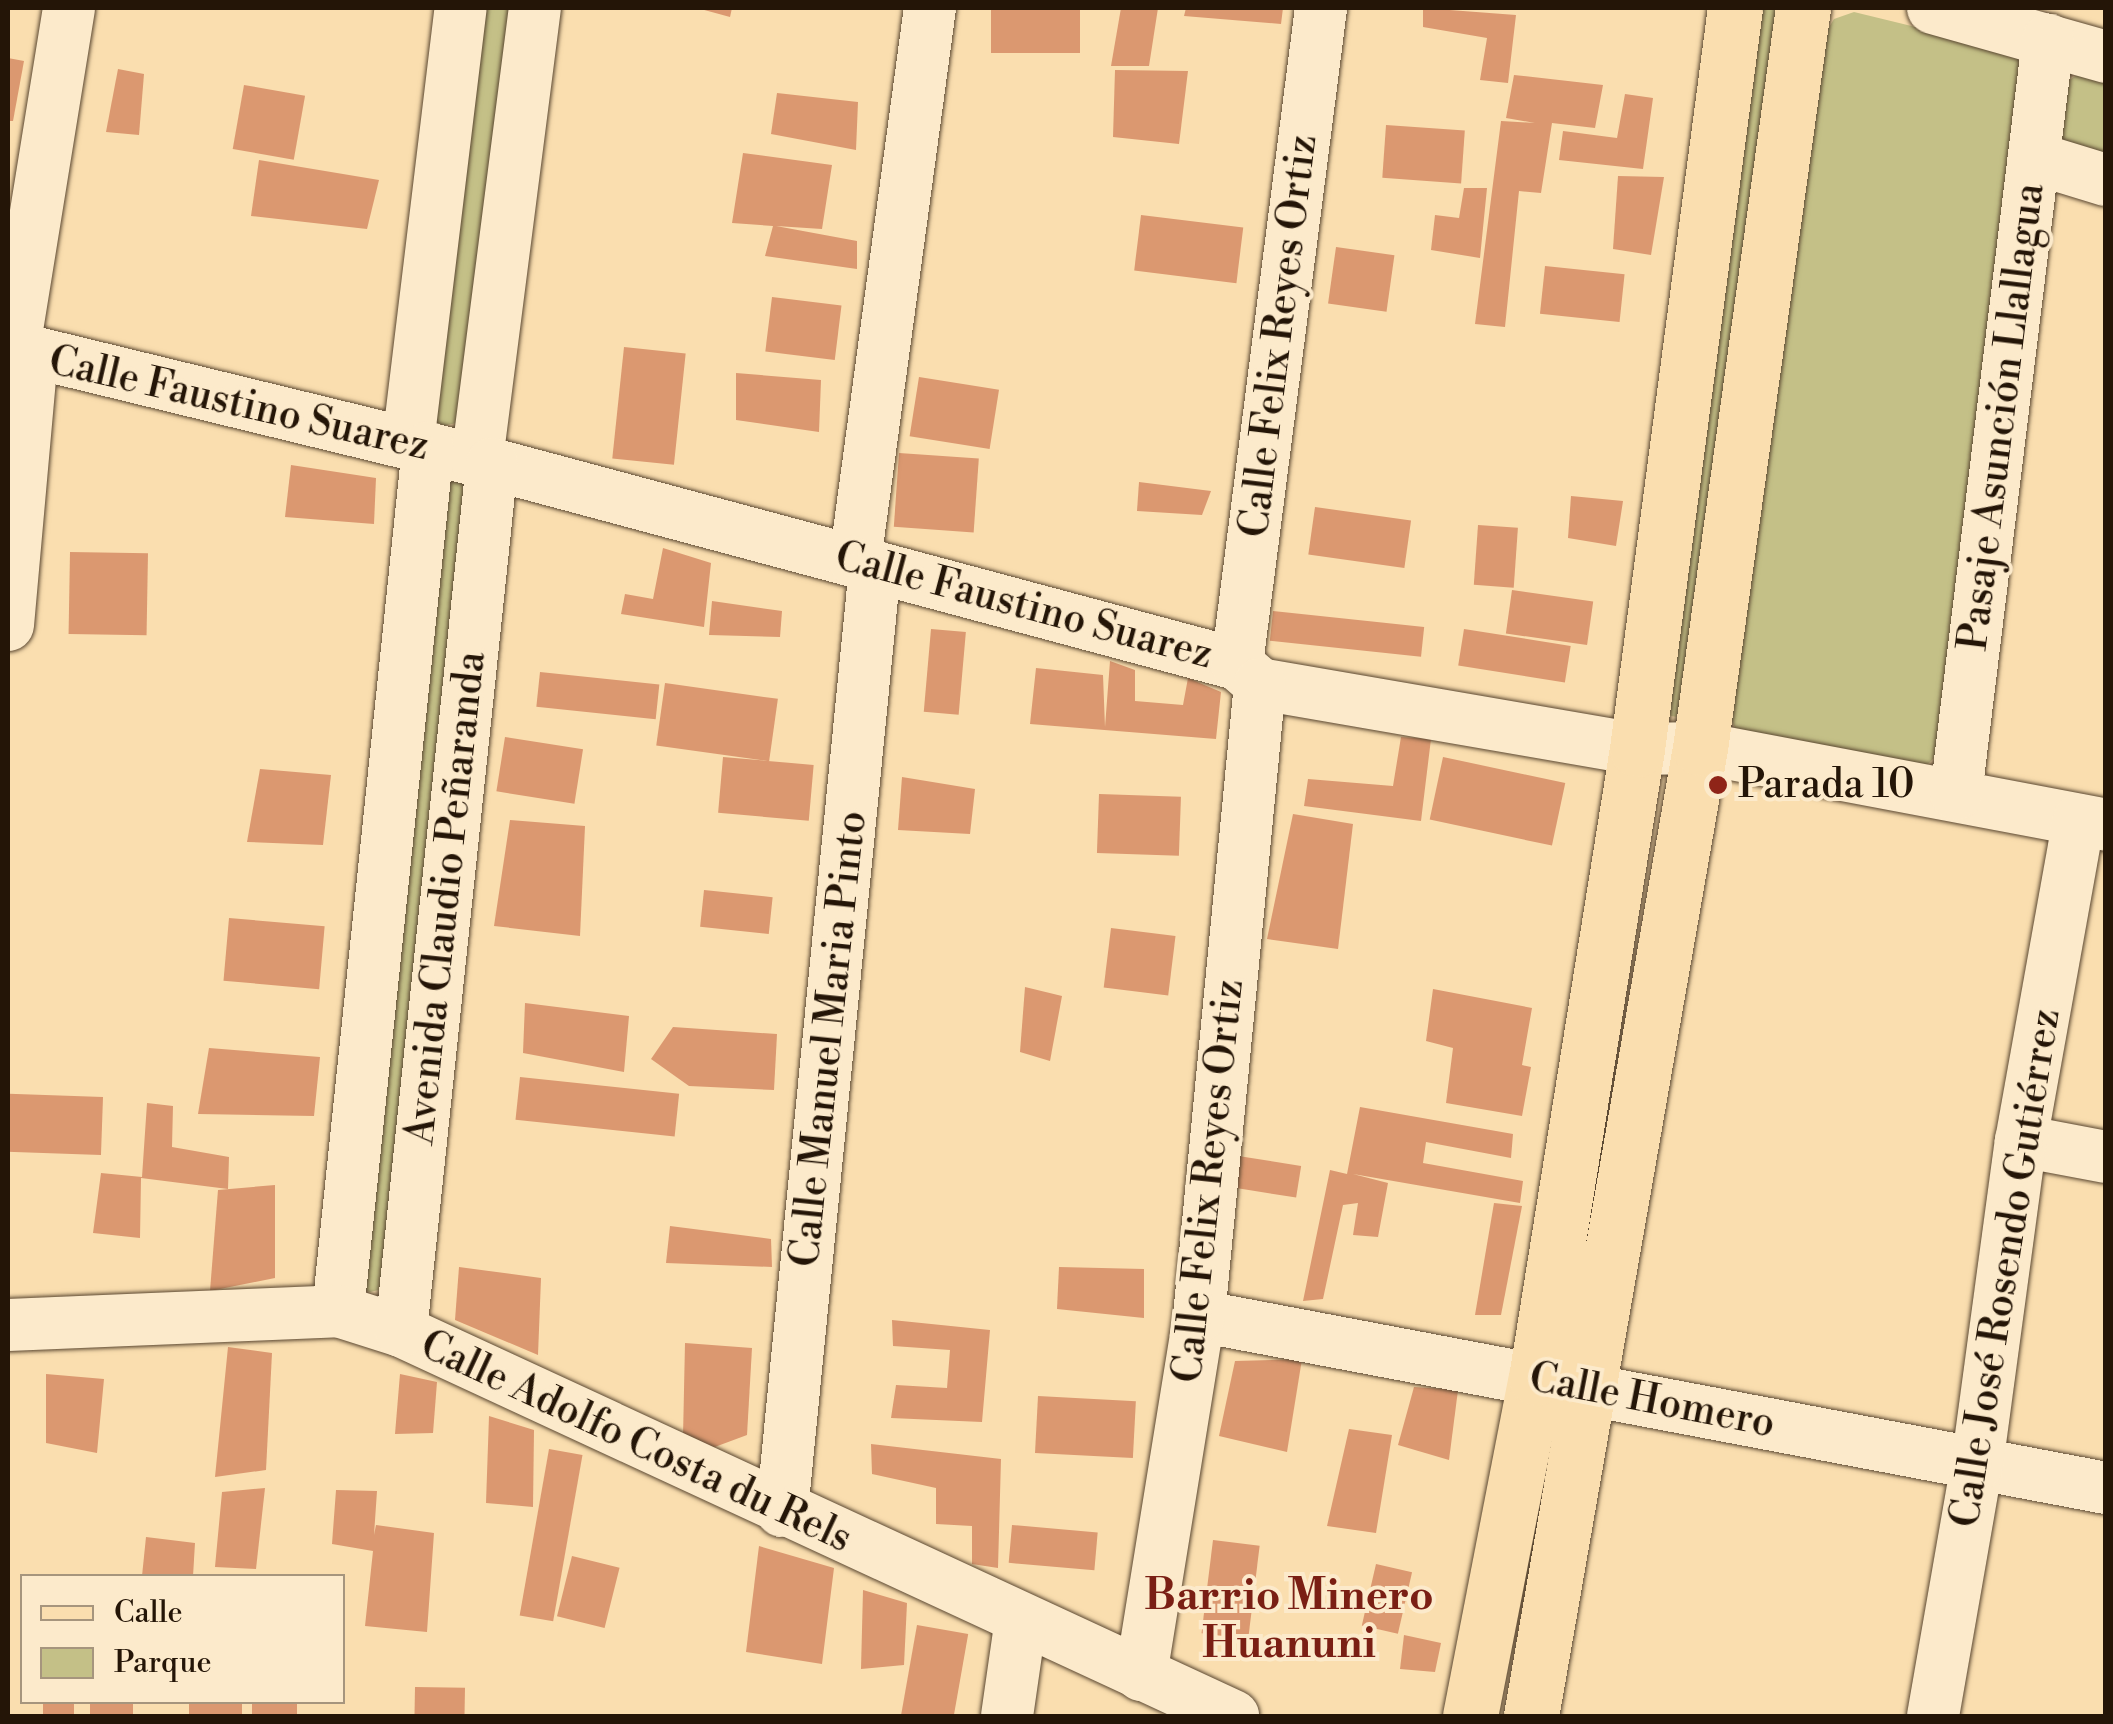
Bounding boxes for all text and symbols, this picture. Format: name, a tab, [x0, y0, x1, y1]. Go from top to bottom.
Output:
street label: Calle Felix Reyes Ortiz	[1230, 132, 1328, 540]
street label: Pasaje Asunción Llallagua	[1950, 181, 2054, 653]
street label: Calle Faustino Suarez	[44, 337, 434, 471]
street label: Calle Faustino Suarez	[830, 533, 1218, 679]
street label: Avenida Claudio Peñaranda	[396, 649, 496, 1147]
place label: Parada 10	[1738, 761, 1915, 809]
marker: Parada 10	[1707, 774, 1729, 796]
street label: Calle Manuel Maria Pinto	[781, 809, 877, 1269]
street label: Calle Felix Reyes Ortiz	[1164, 977, 1254, 1385]
street label: Calle José Rosendo Gutiérrez	[1941, 1005, 2071, 1531]
street label: Calle Adolfo Costa du Rels	[413, 1321, 859, 1563]
street label: Calle Homero	[1525, 1354, 1779, 1448]
district label: Barrio Minero Huanuni	[1144, 1572, 1434, 1670]
legend	[20, 1574, 345, 1704]
text: Calle	[114, 1594, 183, 1632]
text: Parque	[114, 1644, 212, 1682]

